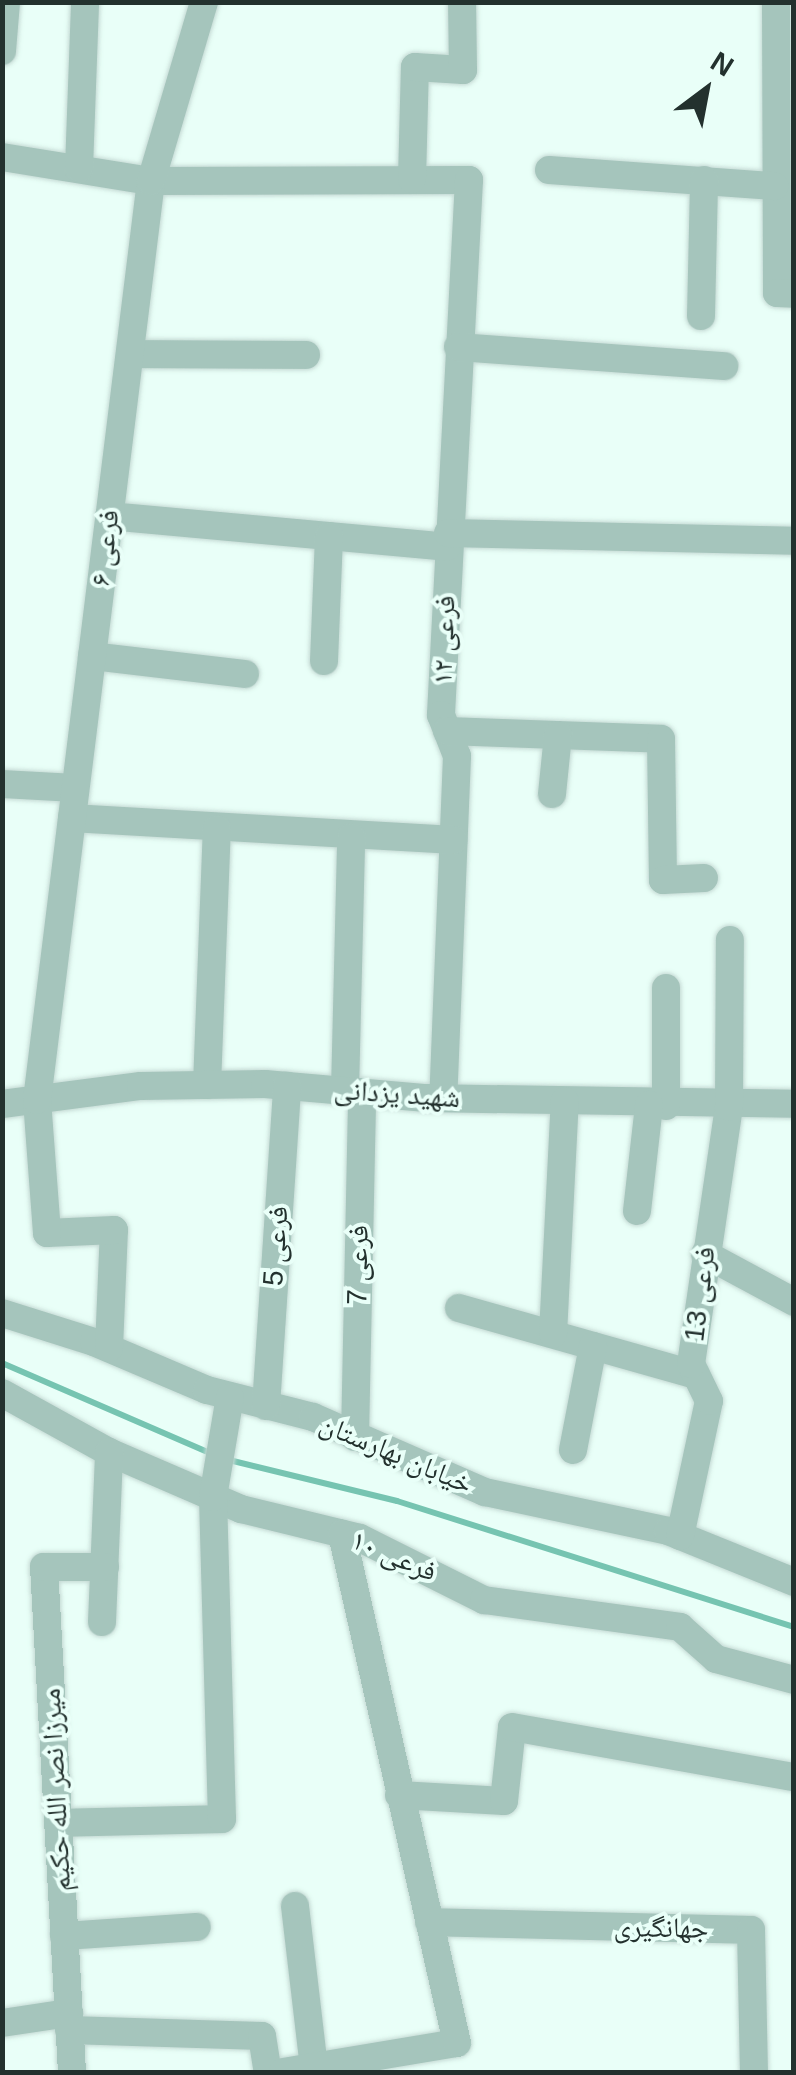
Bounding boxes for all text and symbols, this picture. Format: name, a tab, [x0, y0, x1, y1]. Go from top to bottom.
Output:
north arrow	[656, 40, 756, 140]
text: N	[705, 46, 739, 83]
street label: فرعی ۶	[84, 508, 126, 588]
street label: فرعی ۱۲	[426, 595, 462, 685]
street label: شهید یزدانی	[333, 1073, 461, 1115]
street label: فرعی 5	[256, 1205, 296, 1287]
street label: فرعی 7	[341, 1225, 375, 1305]
street label: فرعی 13	[678, 1245, 722, 1343]
street label: خیابان بهارستان	[315, 1407, 477, 1501]
street label: فرعی ۱۰	[346, 1523, 442, 1589]
street label: میرزا نصر الله حکیم	[34, 1688, 78, 1892]
street label: جهانگیری	[613, 1910, 709, 1946]

